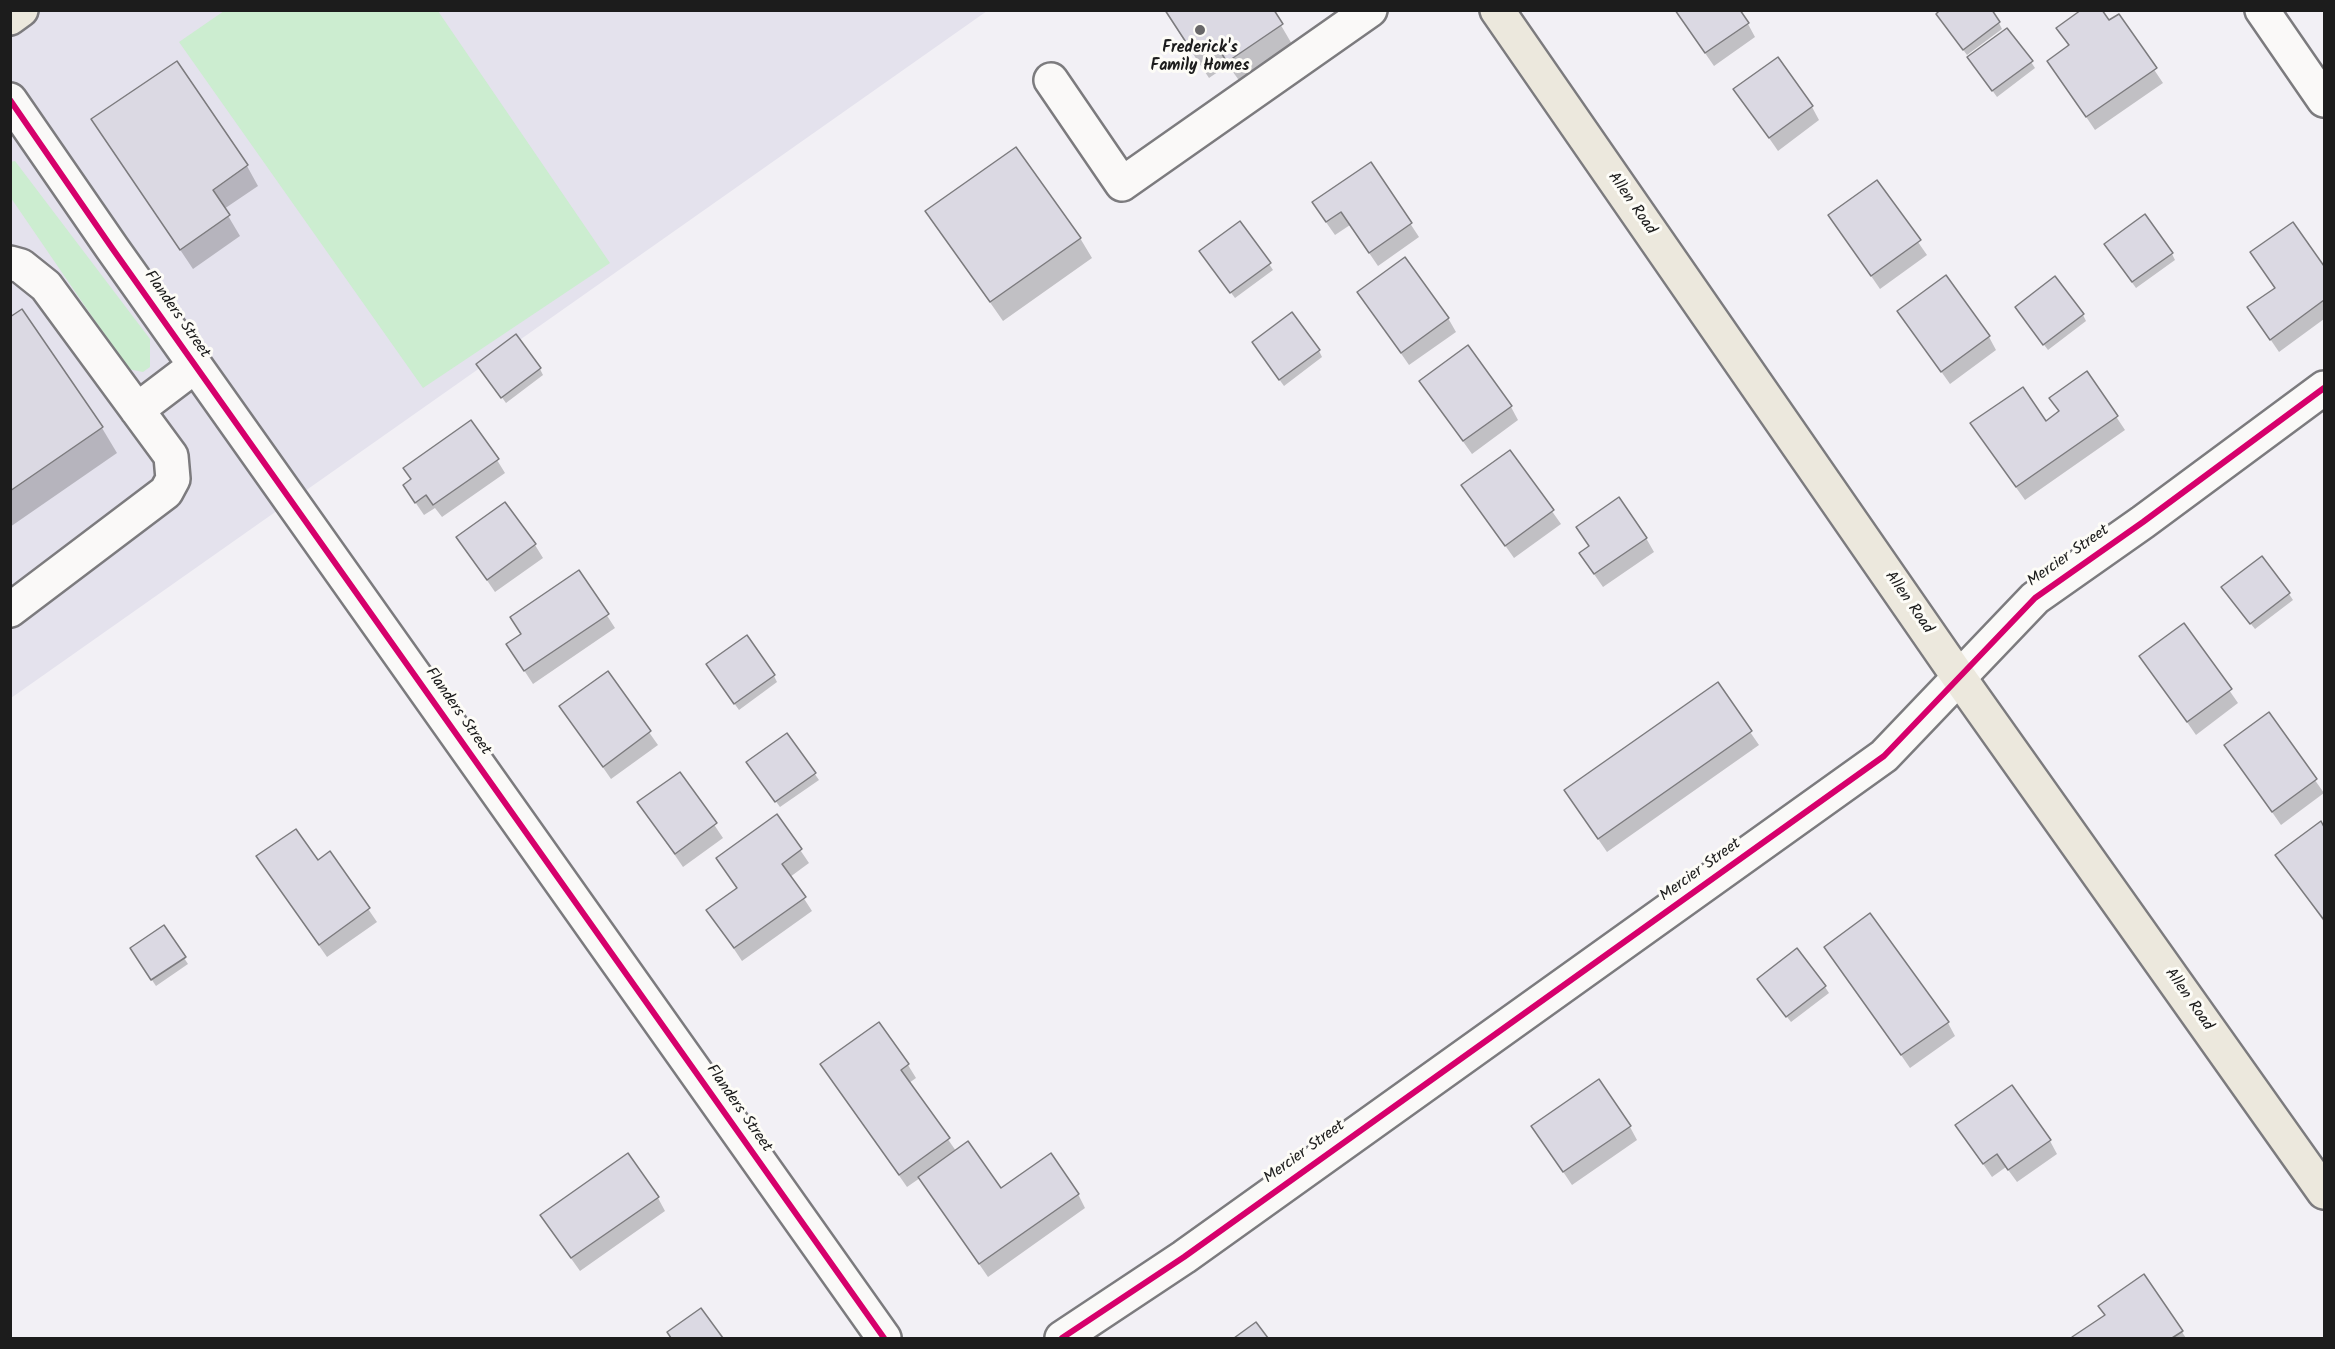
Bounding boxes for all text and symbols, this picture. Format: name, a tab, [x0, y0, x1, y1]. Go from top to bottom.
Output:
marker: Frederick's Family Homes	[1193, 23, 1207, 37]
place label: Frederick's Family Homes	[1151, 39, 1249, 77]
street label: Allen Road	[1603, 169, 1659, 239]
street label: Flanders Street	[139, 267, 213, 363]
street label: Mercier Street	[2024, 522, 2114, 592]
street label: Allen Road	[1880, 568, 1936, 638]
street label: Flanders Street	[420, 664, 494, 760]
street label: Mercier Street	[1657, 835, 1745, 907]
street label: Allen Road	[2160, 965, 2216, 1035]
street label: Flanders Street	[701, 1061, 775, 1157]
street label: Mercier Street	[1261, 1117, 1349, 1189]

